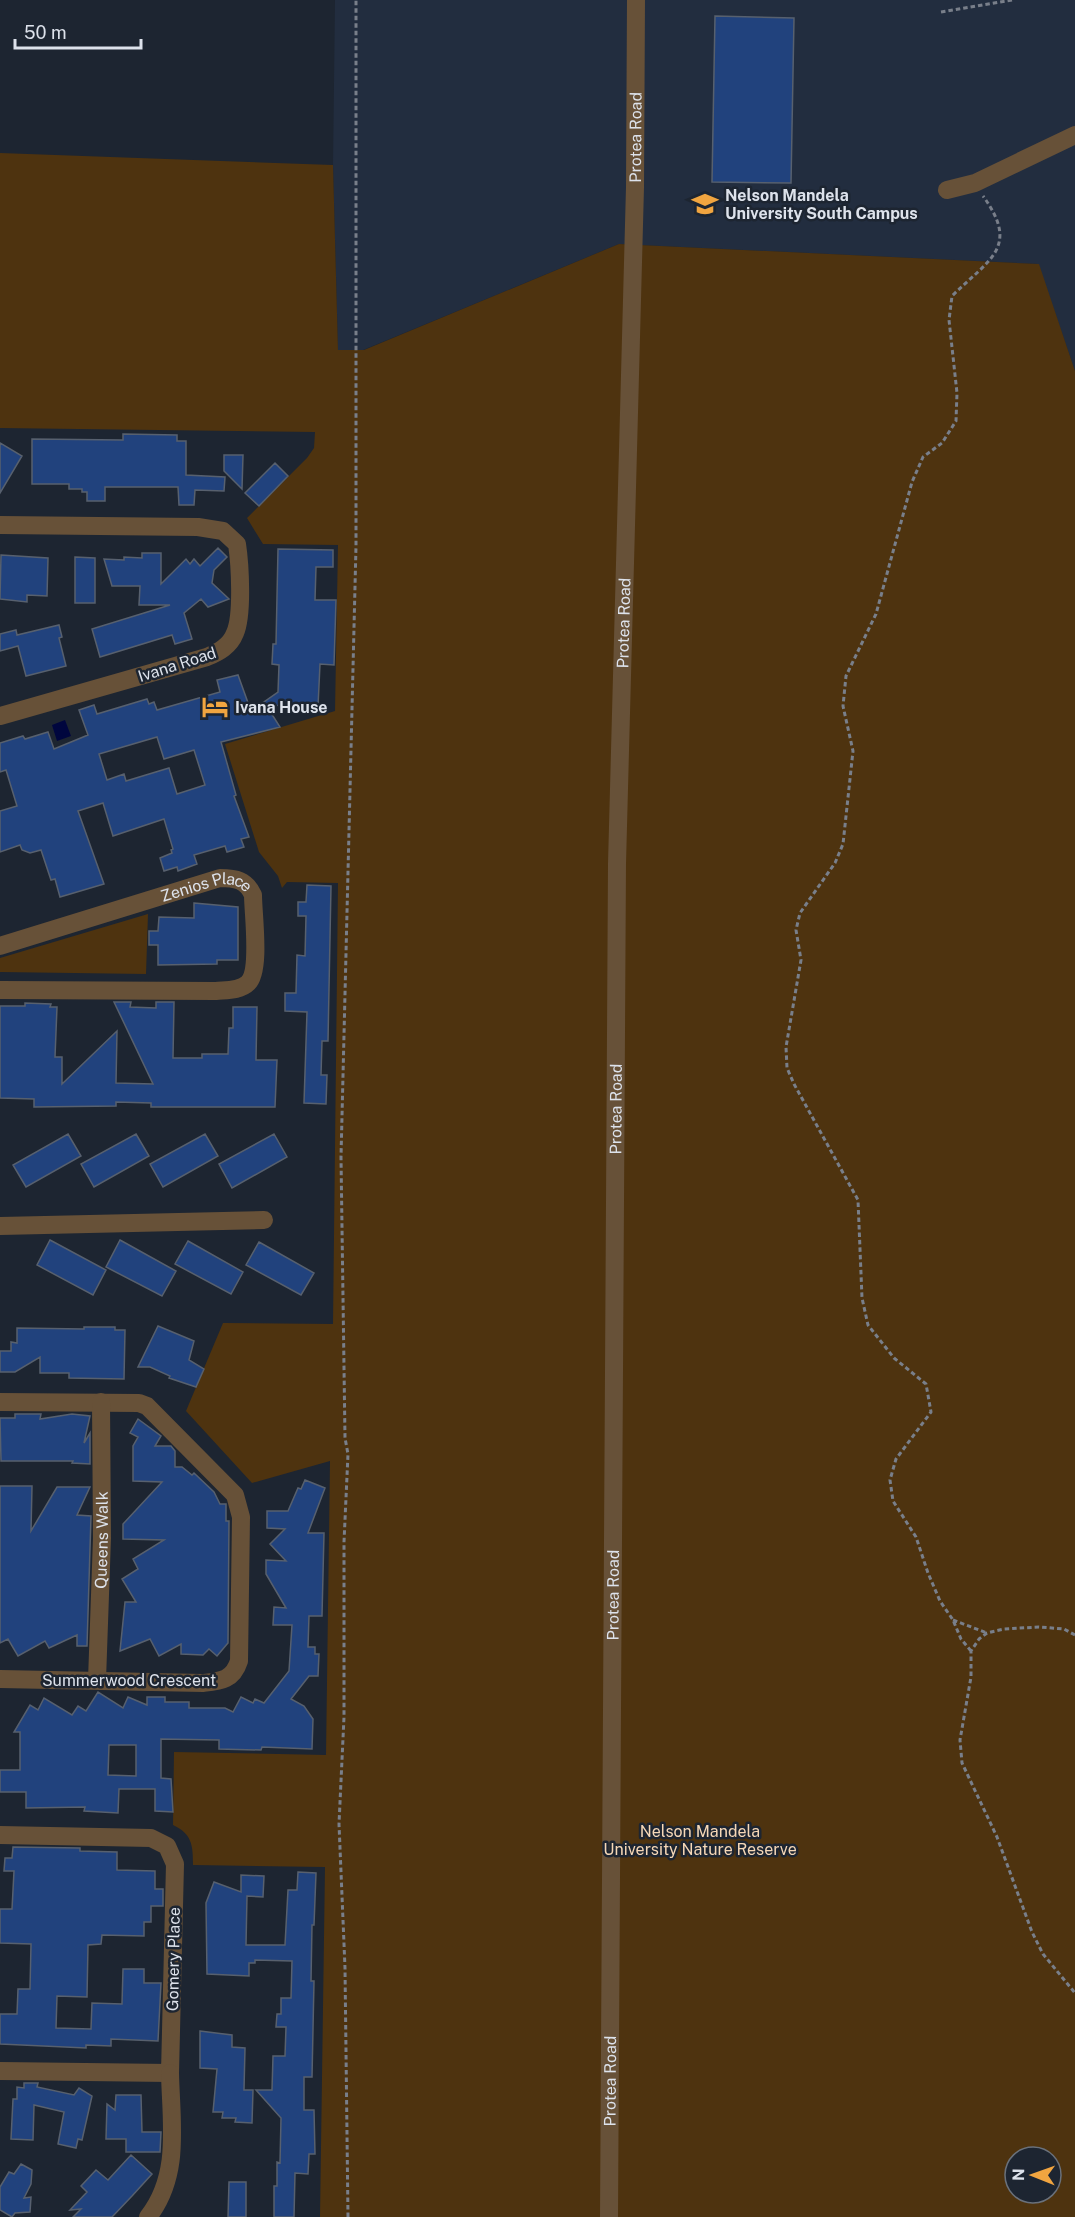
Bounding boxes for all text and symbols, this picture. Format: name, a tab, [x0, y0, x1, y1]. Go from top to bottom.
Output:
scale bar	[15, 12, 141, 50]
text: 50 m	[24, 22, 67, 43]
street label: Protea Road	[626, 92, 646, 183]
place label: Nelson Mandela University South Campus	[725, 186, 918, 223]
school or university icon: Nelson Mandela University South Campus	[690, 189, 720, 219]
street label: Protea Road	[613, 578, 635, 669]
street label: Ivana Road	[136, 643, 219, 686]
hotel icon: Ivana House	[200, 692, 230, 722]
place label: Ivana House	[235, 698, 328, 717]
street label: Zenios Place	[158, 869, 256, 906]
street label: Protea Road	[606, 1064, 626, 1154]
street label: Queens Walk	[91, 1491, 112, 1589]
street label: Protea Road	[603, 1550, 623, 1640]
street label: Summerwood Crescent	[42, 1671, 216, 1690]
park label: Nelson Mandela University Nature Reserve	[603, 1822, 797, 1859]
street label: Gomery Place	[163, 1907, 184, 2011]
street label: Protea Road	[601, 2036, 620, 2126]
north arrow	[1003, 2145, 1063, 2205]
text: N	[1009, 2168, 1028, 2181]

